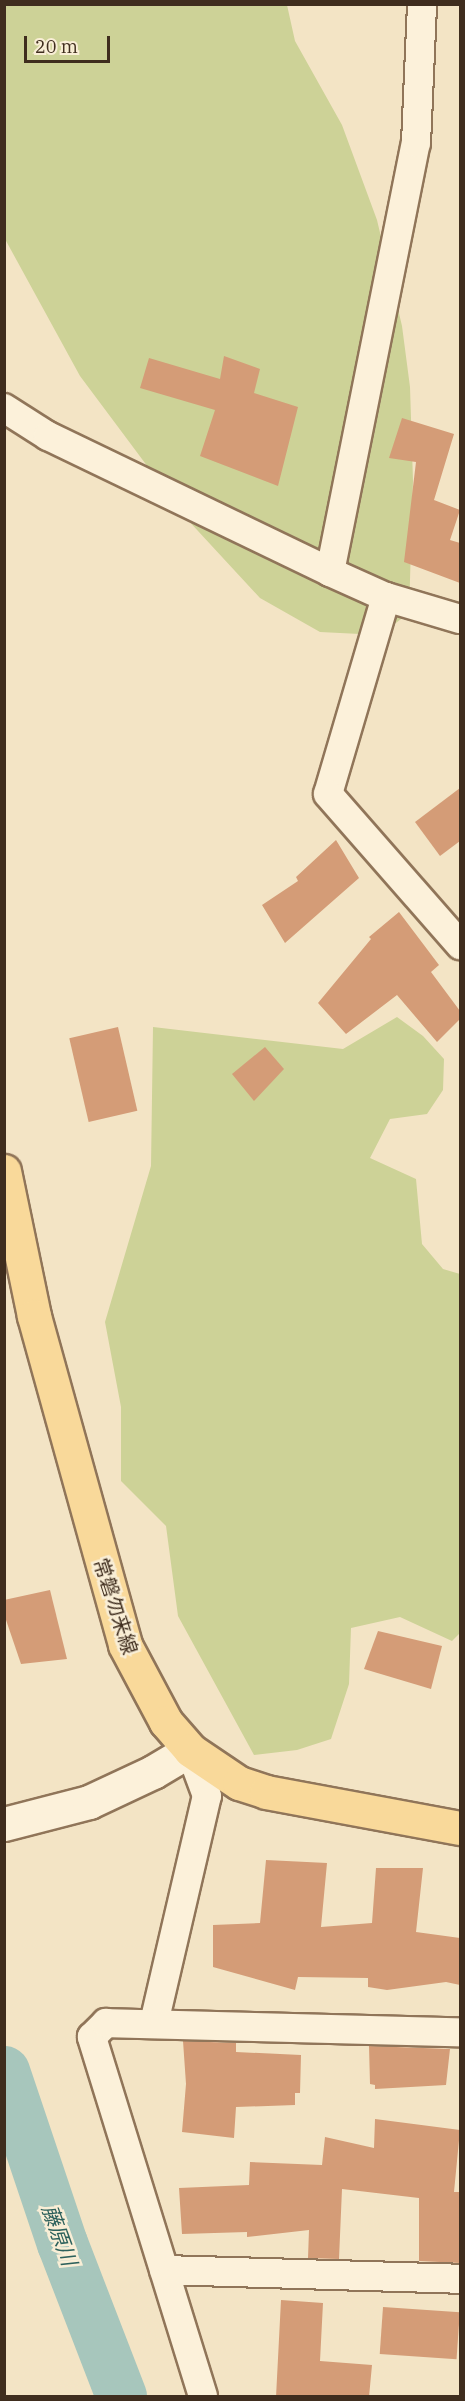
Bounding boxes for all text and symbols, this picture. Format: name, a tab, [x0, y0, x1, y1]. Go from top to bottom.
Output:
scale bar	[27, 24, 112, 62]
text: 20 m	[35, 35, 78, 58]
street label: 常磐勿来線	[89, 1555, 143, 1657]
water label: 藤原川	[37, 2201, 83, 2269]

